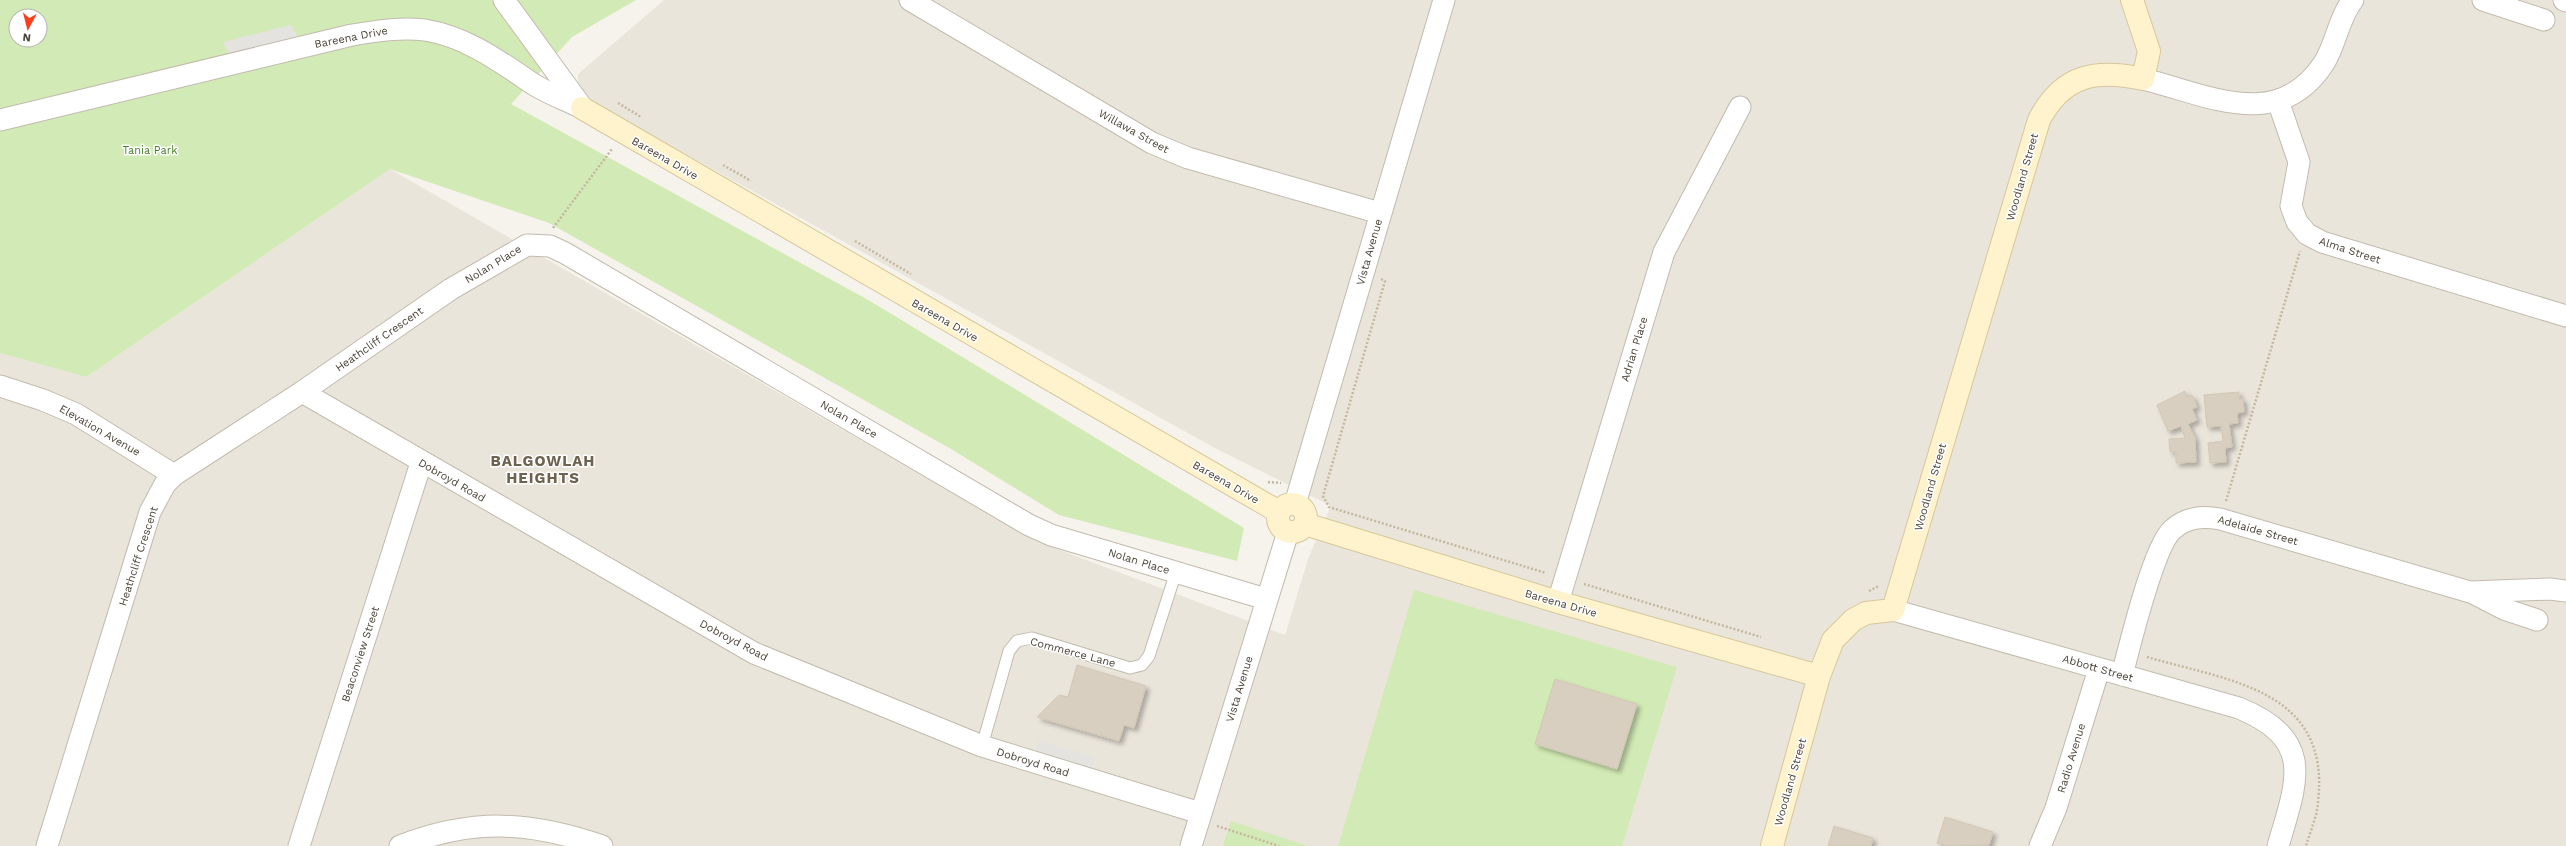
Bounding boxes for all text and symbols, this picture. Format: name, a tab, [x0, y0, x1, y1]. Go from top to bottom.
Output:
north arrow	[8, 8, 48, 48]
street label: Bareena Drive	[313, 24, 389, 51]
text: N	[22, 30, 32, 44]
street label: Willawa Street	[1096, 107, 1171, 156]
street label: Woodland Street	[2004, 131, 2041, 222]
street label: Bareena Drive	[629, 134, 700, 183]
park label: Tania Park	[123, 144, 177, 157]
street label: Vista Avenue	[1354, 217, 1385, 287]
street label: Alma Street	[2317, 234, 2383, 267]
street label: Nolan Place	[463, 242, 524, 286]
street label: Bareena Drive	[909, 296, 980, 345]
street label: Heathcliff Crescent	[333, 304, 426, 375]
street label: Adrian Place	[1618, 315, 1651, 383]
street label: Nolan Place	[818, 398, 880, 441]
street label: Elevation Avenue	[57, 402, 143, 459]
street label: Woodland Street	[1912, 441, 1949, 532]
district label: BALGOWLAH HEIGHTS	[490, 452, 596, 487]
street label: Dobroyd Road	[416, 456, 488, 505]
street label: Bareena Drive	[1190, 458, 1261, 507]
street label: Heathcliff Crescent	[116, 504, 161, 608]
street label: Adelaide Street	[2216, 513, 2300, 548]
street label: Nolan Place	[1107, 546, 1171, 577]
street label: Bareena Drive	[1523, 587, 1598, 620]
street label: Beaconview Street	[339, 604, 382, 704]
street label: Dobroyd Road	[697, 617, 770, 664]
street label: Commerce Lane	[1029, 635, 1117, 670]
street label: Abbott Street	[2061, 652, 2135, 685]
street label: Vista Avenue	[1223, 654, 1256, 724]
street label: Radio Avenue	[2055, 722, 2088, 795]
street label: Woodland Street	[1772, 736, 1809, 827]
street label: Dobroyd Road	[995, 745, 1071, 780]

